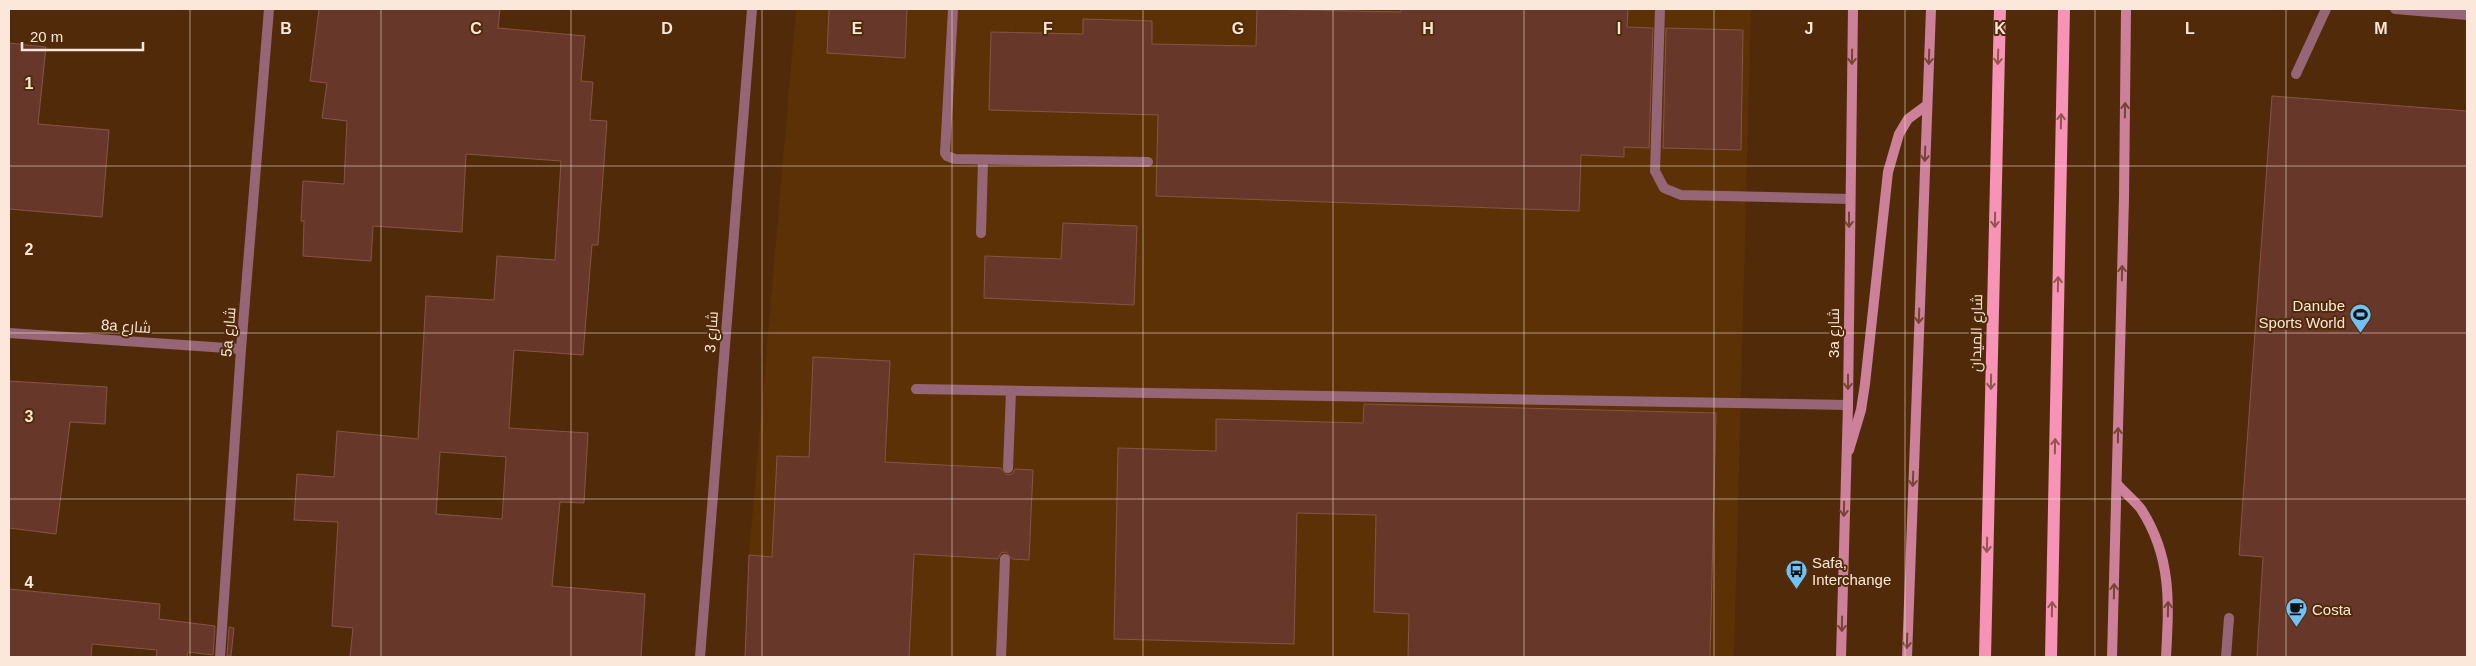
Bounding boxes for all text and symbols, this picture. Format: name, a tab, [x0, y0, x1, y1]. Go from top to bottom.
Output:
scale bar	[22, 20, 144, 52]
text: B	[280, 20, 292, 37]
text: C	[470, 20, 482, 37]
text: D	[661, 20, 673, 37]
text: E	[852, 20, 863, 37]
text: F	[1043, 20, 1053, 37]
text: G	[1232, 20, 1244, 37]
text: H	[1422, 20, 1434, 37]
text: I	[1617, 20, 1621, 37]
text: J	[1805, 20, 1813, 37]
text: K	[1994, 20, 2006, 37]
text: L	[2185, 20, 2195, 37]
text: M	[2374, 20, 2388, 37]
text: 20 m	[30, 28, 63, 45]
one-way arrow	[1847, 49, 1857, 65]
one-way arrow	[1924, 49, 1933, 65]
one-way arrow	[1993, 49, 2003, 65]
text: 1	[25, 75, 34, 92]
one-way arrow	[2120, 102, 2130, 118]
one-way arrow	[2056, 113, 2065, 129]
one-way arrow	[1920, 146, 1930, 162]
one-way arrow	[1844, 212, 1854, 228]
one-way arrow	[1990, 212, 1999, 228]
text: 2	[25, 241, 34, 258]
one-way arrow	[2117, 265, 2127, 281]
one-way arrow	[2053, 276, 2062, 292]
street label: شارع الميدان	[1967, 294, 1988, 372]
place label: Danube Sports World	[2259, 297, 2345, 331]
sports icon: Danube Sports World	[2349, 302, 2373, 333]
street label: 5a شارع	[217, 306, 242, 358]
street label: 3a شارع	[1825, 308, 1845, 358]
one-way arrow	[1914, 308, 1924, 324]
street label: شارع 3	[701, 311, 724, 354]
street label: 8a شارع	[100, 316, 151, 339]
one-way arrow	[1843, 374, 1853, 390]
one-way arrow	[1986, 374, 1996, 390]
text: 3	[25, 408, 34, 425]
one-way arrow	[2113, 427, 2123, 444]
one-way arrow	[2050, 438, 2059, 454]
one-way arrow	[1908, 470, 1918, 486]
one-way arrow	[1839, 501, 1849, 517]
one-way arrow	[1983, 537, 1992, 553]
place label: Safa, Interchange	[1812, 554, 1891, 588]
bus stop icon: Safa, Interchange	[1784, 559, 1808, 590]
text: 4	[25, 574, 34, 591]
one-way arrow	[2109, 583, 2119, 600]
cafe icon: Costa	[2284, 597, 2308, 628]
one-way arrow	[2047, 601, 2056, 617]
one-way arrow	[2163, 601, 2173, 617]
place label: Costa	[2312, 601, 2352, 618]
one-way arrow	[1837, 615, 1847, 631]
one-way arrow	[1903, 633, 1912, 649]

